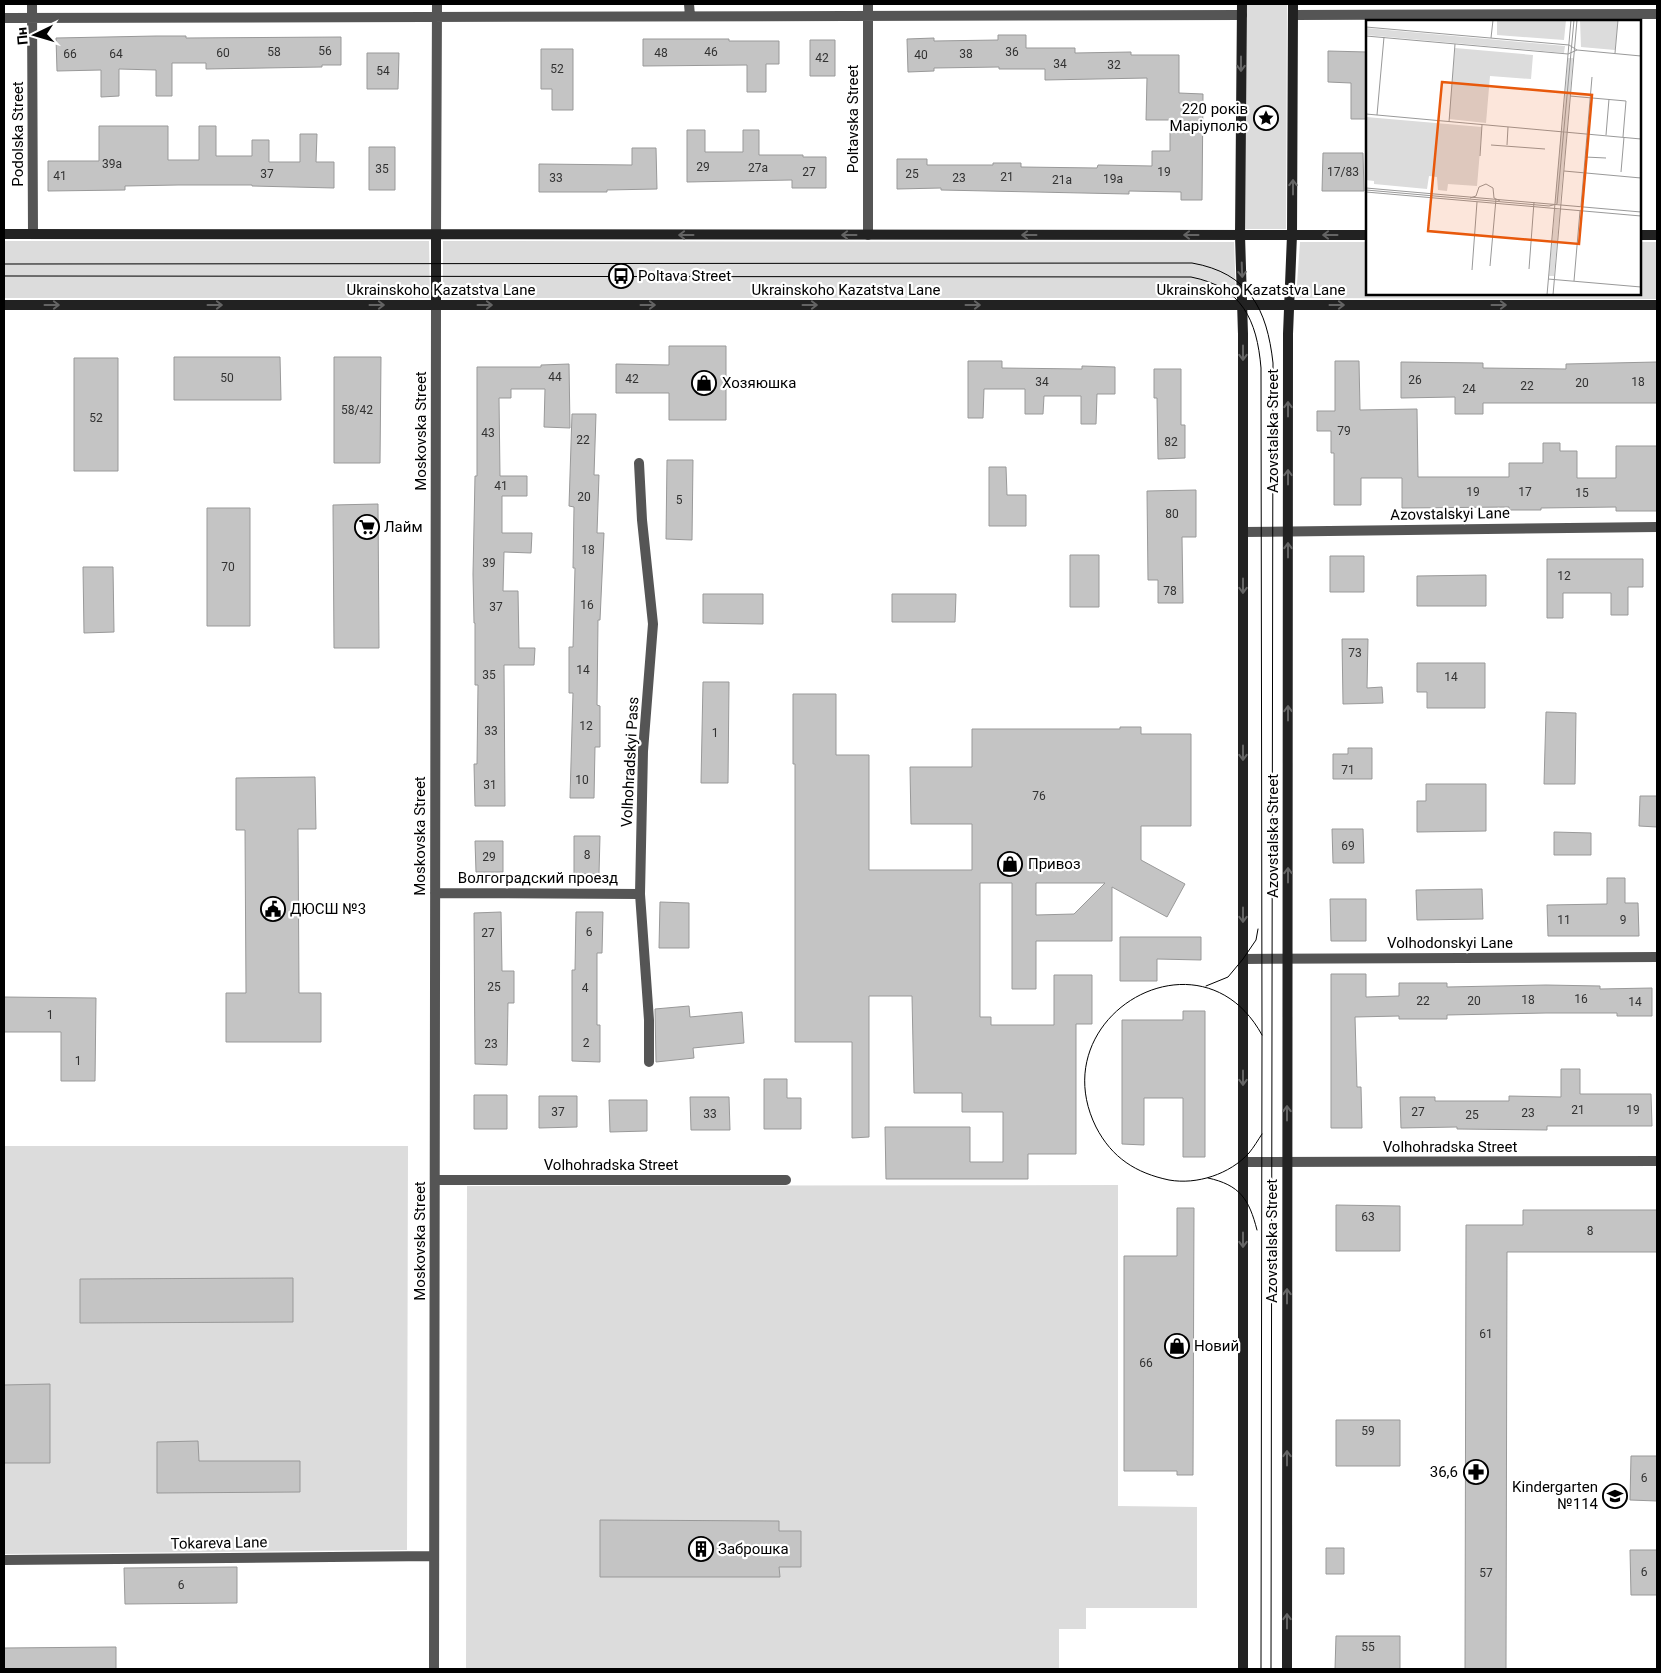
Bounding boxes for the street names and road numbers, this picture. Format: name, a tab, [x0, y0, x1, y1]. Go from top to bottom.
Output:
street label: Poltavska Street	[844, 65, 862, 173]
street label: Podolska Street	[9, 81, 27, 187]
street label: Ukrainskoho Kazatstva Lane	[347, 281, 535, 299]
street label: Ukrainskoho Kazatstva Lane	[752, 281, 940, 299]
street label: Ukrainskoho Kazatstva Lane	[1157, 281, 1345, 299]
street label: Azovstalska Street	[1264, 369, 1282, 493]
street label: Moskovska Street	[412, 371, 430, 491]
street label: Azovstalskyi Lane	[1390, 504, 1510, 524]
street label: Volhohradskyi Pass	[618, 696, 642, 828]
street label: Azovstalska Street	[1264, 774, 1282, 898]
street label: Moskovska Street	[411, 776, 429, 896]
street label: Волгоградский проезд	[458, 869, 618, 887]
street label: Volhodonskyi Lane	[1387, 934, 1513, 952]
street label: Volhohradska Street	[1383, 1138, 1517, 1156]
street label: Volhohradska Street	[544, 1156, 678, 1174]
street label: Azovstalska Street	[1263, 1179, 1281, 1303]
street label: Moskovska Street	[411, 1181, 429, 1301]
street label: Tokareva Lane	[170, 1533, 268, 1553]

